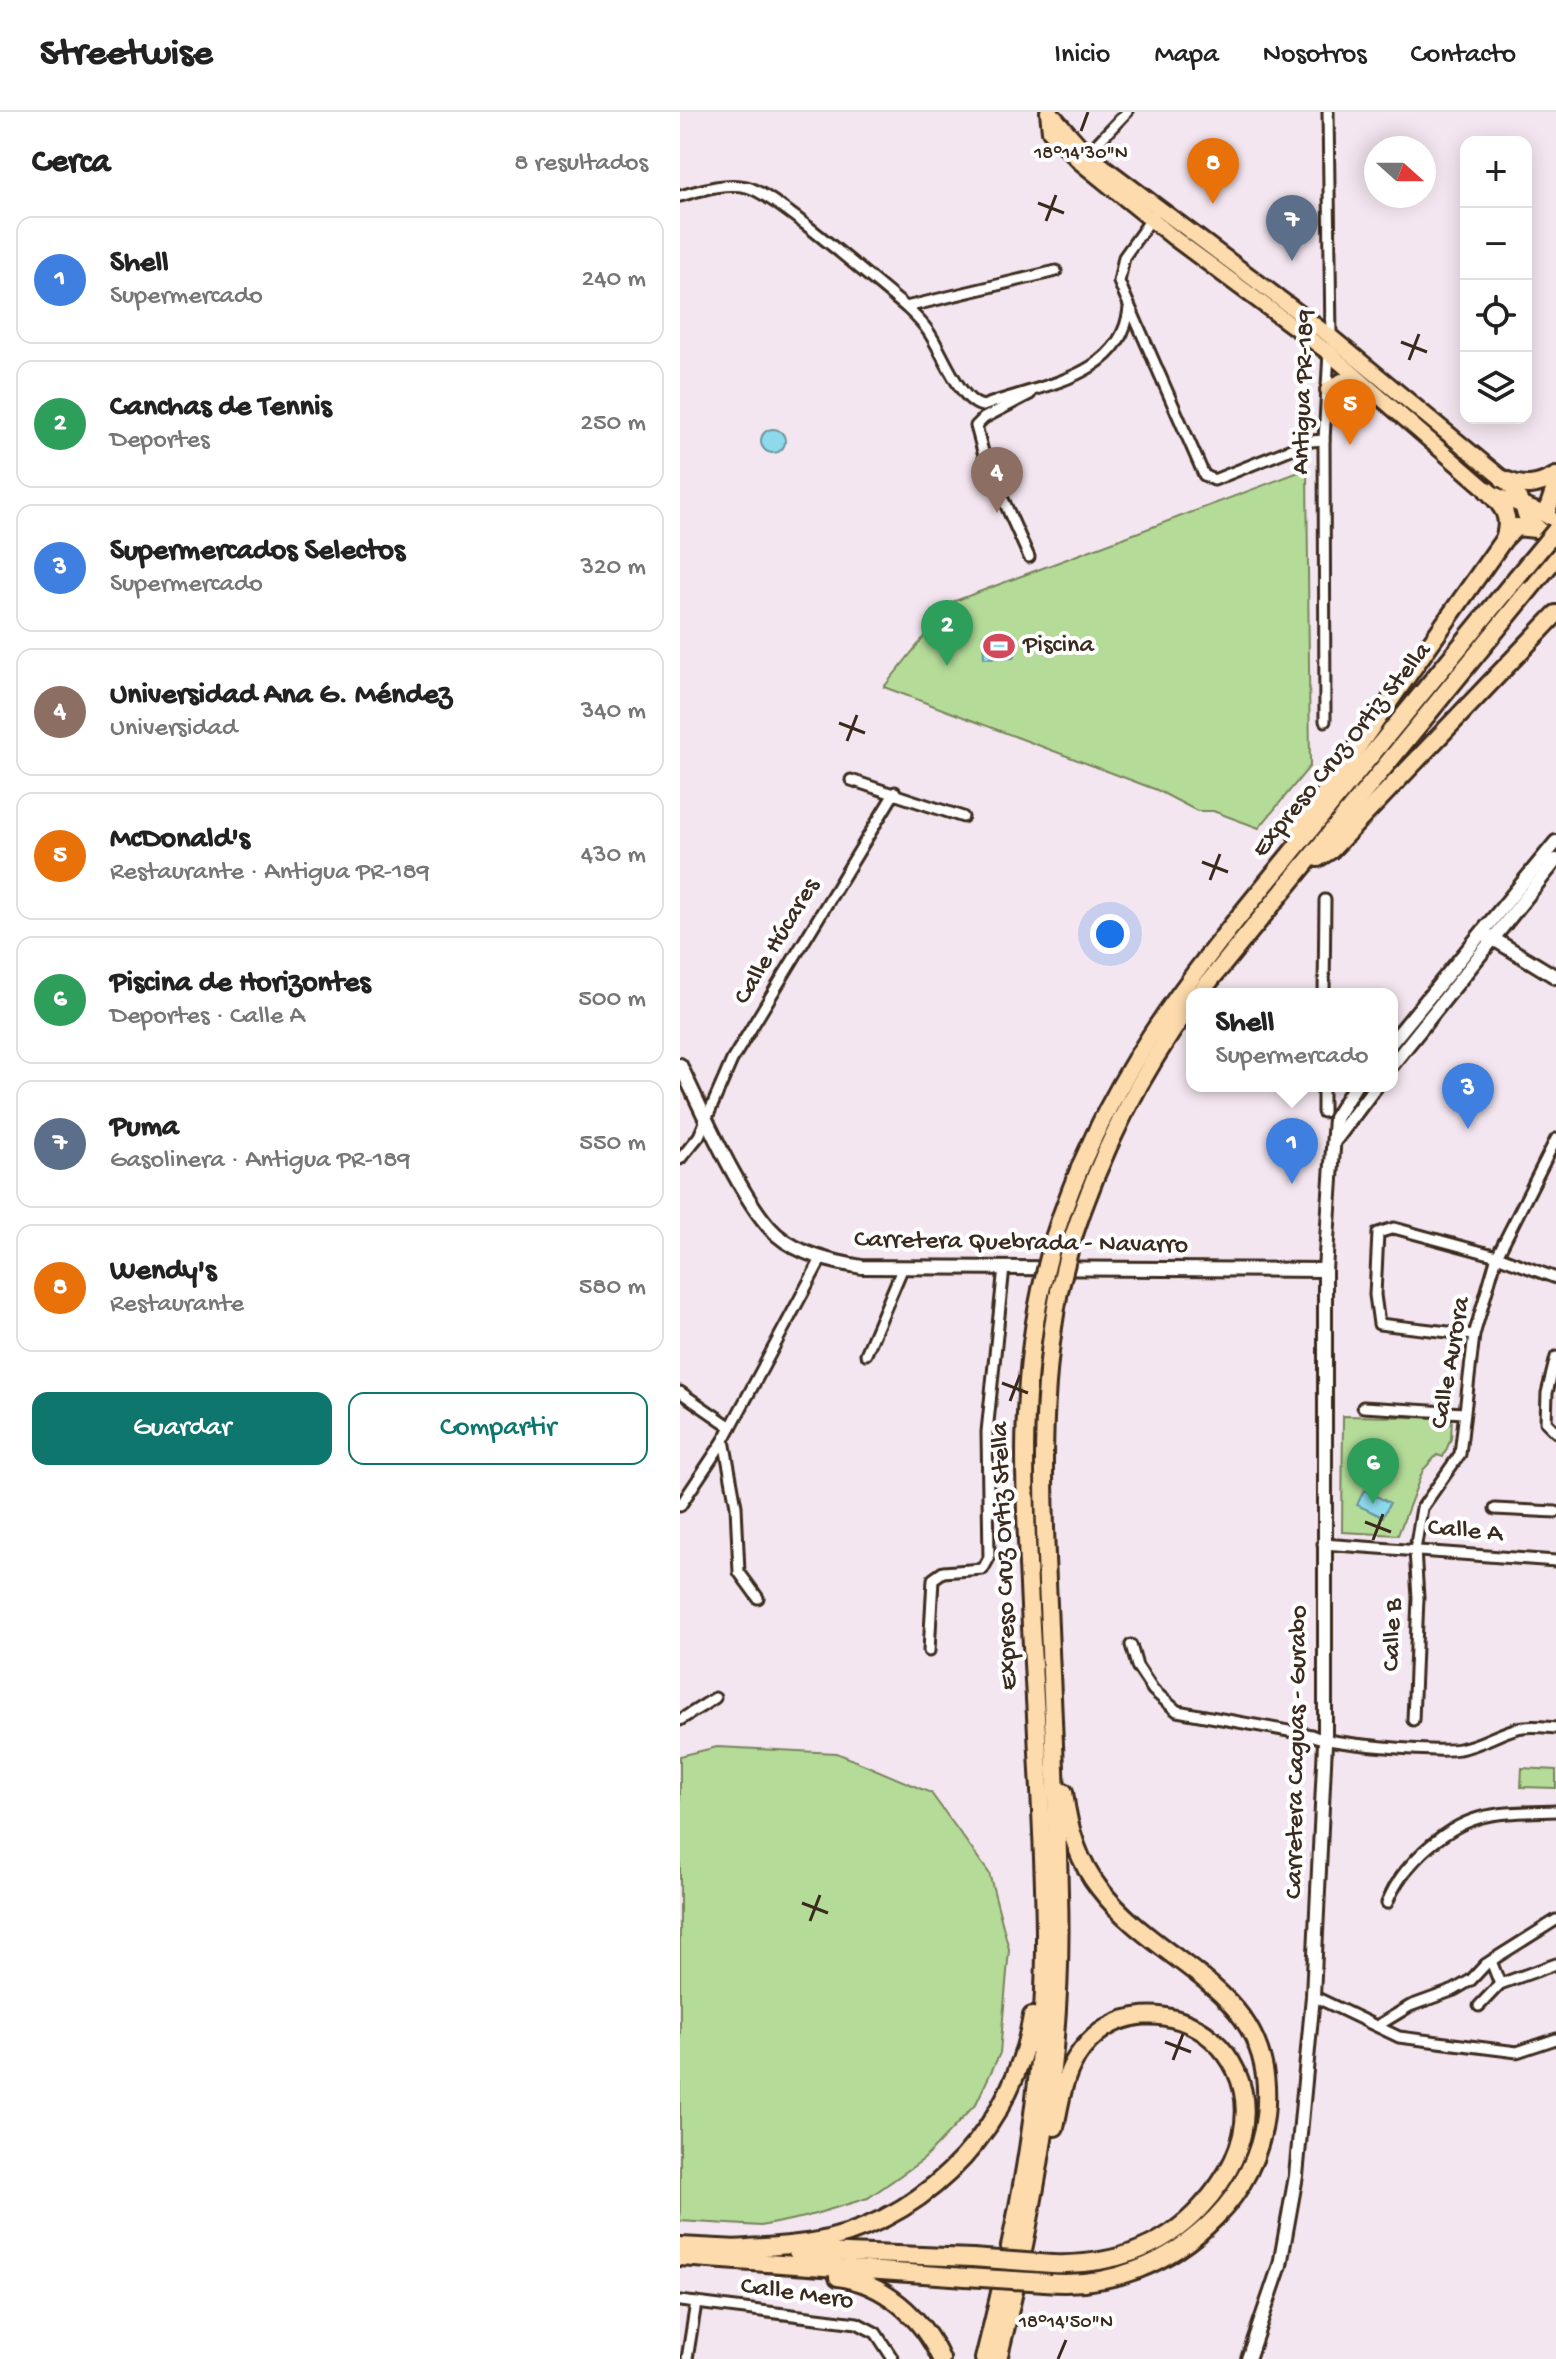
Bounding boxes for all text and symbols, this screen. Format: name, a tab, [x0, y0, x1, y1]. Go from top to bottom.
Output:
text: Streetwise	[40, 33, 213, 77]
text: Inicio	[1054, 39, 1110, 72]
text: Mapa	[1154, 39, 1219, 72]
text: Nosotros	[1263, 39, 1367, 72]
text: Contacto	[1411, 39, 1516, 72]
north arrow	[1364, 136, 1436, 208]
map controls	[1460, 136, 1532, 424]
button: +	[1460, 136, 1532, 208]
pin: 8	[1187, 138, 1239, 204]
text: 18°14'30"N	[1033, 143, 1128, 166]
text: Cerca	[32, 144, 110, 184]
text: 8 resultados	[514, 149, 648, 180]
pin: 7	[1266, 195, 1318, 261]
button: −	[1460, 208, 1532, 280]
text: Shell	[110, 247, 169, 282]
text: 1	[55, 265, 65, 296]
text: 240 m	[582, 265, 646, 296]
button: locate	[1460, 280, 1532, 352]
text: Supermercado	[110, 282, 263, 313]
street label: Antigua PR-189	[1287, 309, 1323, 475]
button: layers	[1460, 352, 1532, 424]
pin: 5	[1324, 379, 1376, 445]
text: Canchas de Tennis	[110, 391, 332, 426]
text: 2	[54, 409, 66, 440]
text: 250 m	[580, 409, 646, 440]
text: Deportes	[110, 426, 209, 457]
pin: 4	[971, 447, 1023, 513]
text: Supermercados Selectos	[110, 535, 405, 570]
text: 3	[53, 553, 67, 584]
text: 320 m	[580, 553, 646, 584]
text: Supermercado	[110, 570, 263, 601]
pin: 2	[921, 600, 973, 666]
sports icon: Piscina	[982, 629, 1016, 663]
place label: Piscina	[1022, 631, 1095, 662]
street label: Expreso Cruz Ortiz Stella	[1247, 636, 1440, 865]
text: Universidad Ana G. Méndez	[110, 679, 452, 714]
text: 4	[54, 697, 66, 728]
text: 340 m	[581, 697, 646, 728]
text: Universidad	[110, 714, 237, 745]
text: McDonald's	[110, 823, 250, 858]
text: 5	[53, 841, 67, 872]
text: 430 m	[581, 841, 646, 872]
text: Restaurante · Antigua PR-189	[110, 858, 430, 889]
street label: Calle Húcares	[728, 872, 829, 1011]
your location	[1090, 914, 1130, 954]
text: Piscina de Horizontes	[110, 967, 371, 1002]
text: 6	[53, 985, 67, 1016]
text: 500 m	[578, 985, 646, 1016]
popup	[1186, 988, 1398, 1092]
text: Deportes · Calle A	[110, 1002, 305, 1033]
text: Shell	[1216, 1007, 1274, 1042]
text: Supermercado	[1216, 1042, 1368, 1073]
pin: 3	[1442, 1063, 1494, 1129]
text: Puma	[110, 1111, 179, 1146]
pin: 1	[1266, 1118, 1318, 1184]
text: 7	[53, 1129, 67, 1160]
text: 550 m	[579, 1129, 646, 1160]
text: Gasolinera · Antigua PR-189	[110, 1146, 411, 1177]
street label: Carretera Quebrada - Navarro	[854, 1226, 1188, 1262]
text: Wendy's	[110, 1255, 216, 1290]
text: 8	[53, 1273, 67, 1304]
text: 580 m	[579, 1273, 646, 1304]
text: Restaurante	[110, 1290, 244, 1321]
street label: Calle Aurora	[1425, 1293, 1479, 1431]
button: Guardar	[32, 1392, 332, 1465]
button: Compartir	[348, 1392, 648, 1465]
street label: Expreso Cruz Ortiz Stella	[986, 1420, 1026, 1691]
pin: 6	[1347, 1438, 1399, 1504]
street label: Calle A	[1426, 1513, 1505, 1551]
street label: Calle B	[1377, 1597, 1411, 1672]
street label: Carretera Caguas - Gurabo	[1280, 1605, 1316, 1899]
street label: Calle Mero	[739, 2272, 855, 2318]
text: 18°14'50"N	[1018, 2312, 1113, 2335]

